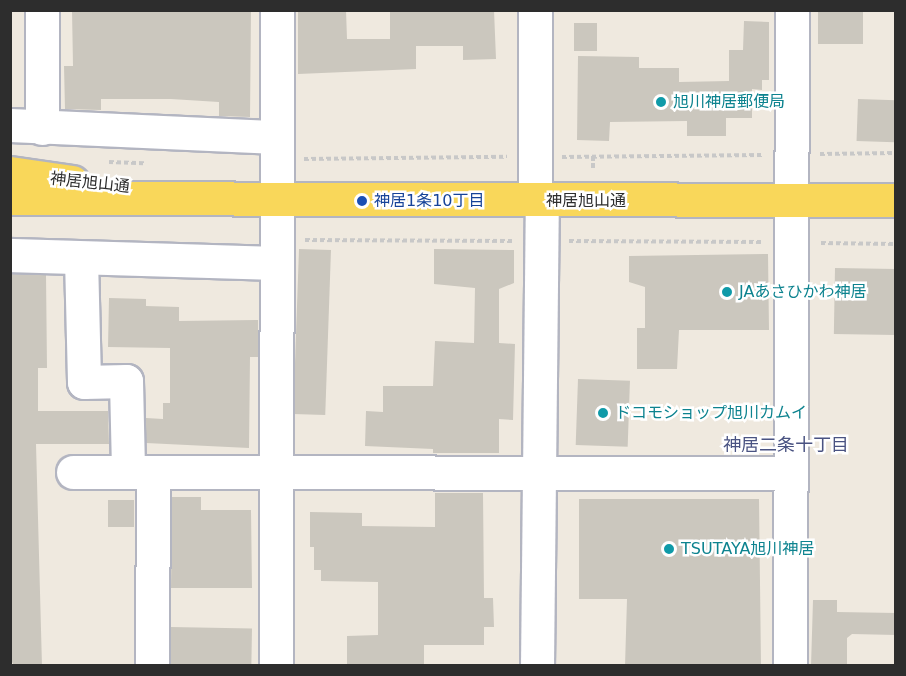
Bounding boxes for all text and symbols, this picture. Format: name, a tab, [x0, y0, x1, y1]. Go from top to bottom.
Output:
place label: 旭川神居郵便局	[673, 92, 785, 112]
marker: 旭川神居郵便局	[654, 95, 668, 109]
street label: 神居旭山通	[49, 169, 131, 197]
place label: 神居1条10丁目	[374, 191, 485, 211]
street label: 神居旭山通	[546, 191, 626, 211]
marker: 神居1条10丁目	[355, 194, 369, 208]
place label: JAあさひかわ神居	[739, 282, 866, 302]
marker: JAあさひかわ神居	[720, 285, 734, 299]
place label: ドコモショップ旭川カムイ	[615, 403, 807, 423]
marker: ドコモショップ旭川カムイ	[596, 406, 610, 420]
district label: 神居二条十丁目	[723, 434, 849, 456]
place label: TSUTAYA旭川神居	[681, 539, 814, 559]
marker: TSUTAYA旭川神居	[662, 542, 676, 556]

